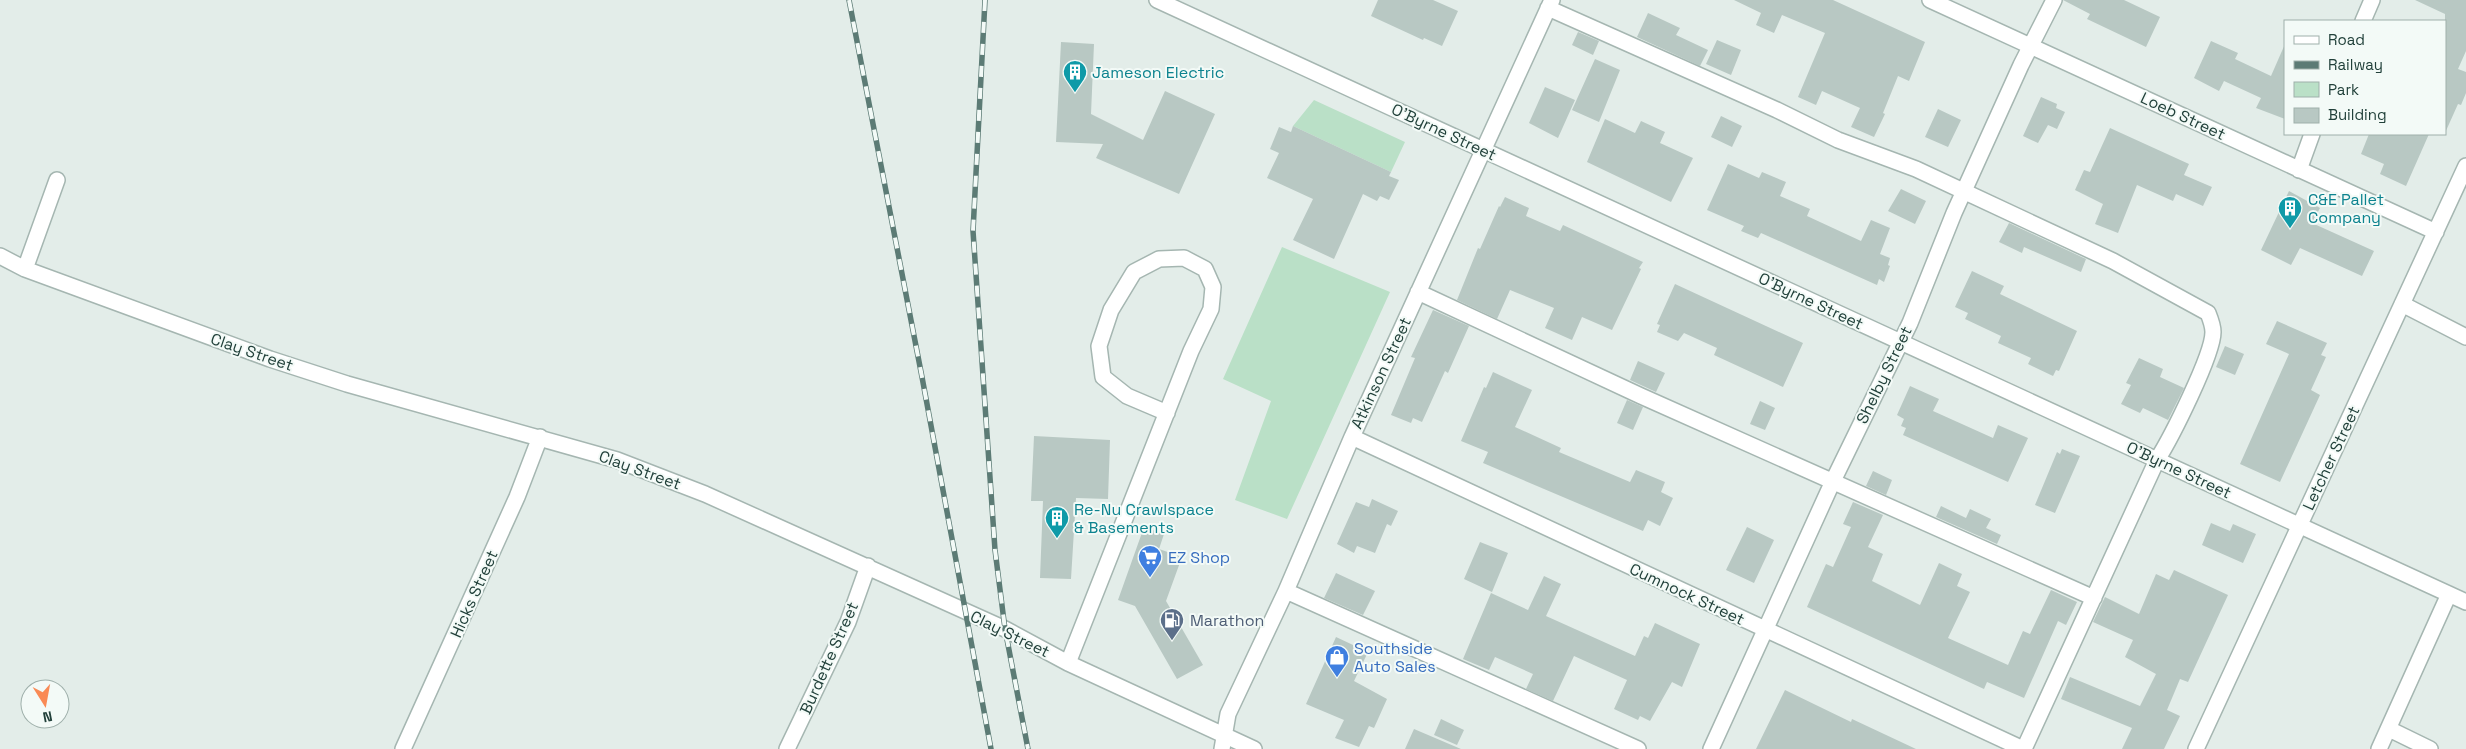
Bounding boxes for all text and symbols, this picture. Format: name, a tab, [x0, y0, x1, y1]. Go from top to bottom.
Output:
legend	[2284, 20, 2446, 135]
text: Road	[2328, 30, 2365, 49]
text: Railway	[2328, 55, 2383, 74]
building icon: Jameson Electric	[1062, 59, 1088, 93]
place label: Jameson Electric	[1092, 62, 1224, 83]
text: Park	[2328, 80, 2359, 99]
street label: Loeb Street	[2137, 87, 2229, 145]
street label: O'Byrne Street	[1388, 99, 1500, 165]
text: Building	[2328, 105, 2387, 124]
place label: C&E Pallet Company	[2308, 189, 2384, 228]
building icon: C&E Pallet Company	[2277, 195, 2303, 229]
street label: O'Byrne Street	[1755, 268, 1867, 334]
street label: Atkinson Street	[1346, 314, 1416, 432]
street label: Shelby Street	[1851, 323, 1917, 427]
street label: Clay Street	[208, 328, 296, 376]
street label: Letcher Street	[2298, 402, 2364, 514]
street label: O'Byrne Street	[2123, 437, 2235, 503]
street label: Clay Street	[596, 445, 684, 495]
place label: Re-Nu Crawlspace & Basements	[1074, 499, 1214, 538]
building icon: Re-Nu Crawlspace & Basements	[1044, 505, 1070, 539]
supermarket icon: EZ Shop	[1137, 544, 1163, 578]
street label: Hicks Street	[445, 547, 503, 641]
place label: EZ Shop	[1168, 547, 1230, 568]
street label: Cumnock Street	[1626, 558, 1748, 630]
street label: Burdette Street	[795, 599, 863, 717]
street label: Clay Street	[967, 606, 1053, 662]
fuel station icon: Marathon	[1159, 607, 1185, 641]
place label: Marathon	[1190, 610, 1264, 631]
place label: Southside Auto Sales	[1354, 638, 1436, 677]
shop icon: Southside Auto Sales	[1324, 644, 1350, 678]
north arrow	[20, 679, 70, 729]
text: N	[41, 707, 54, 726]

